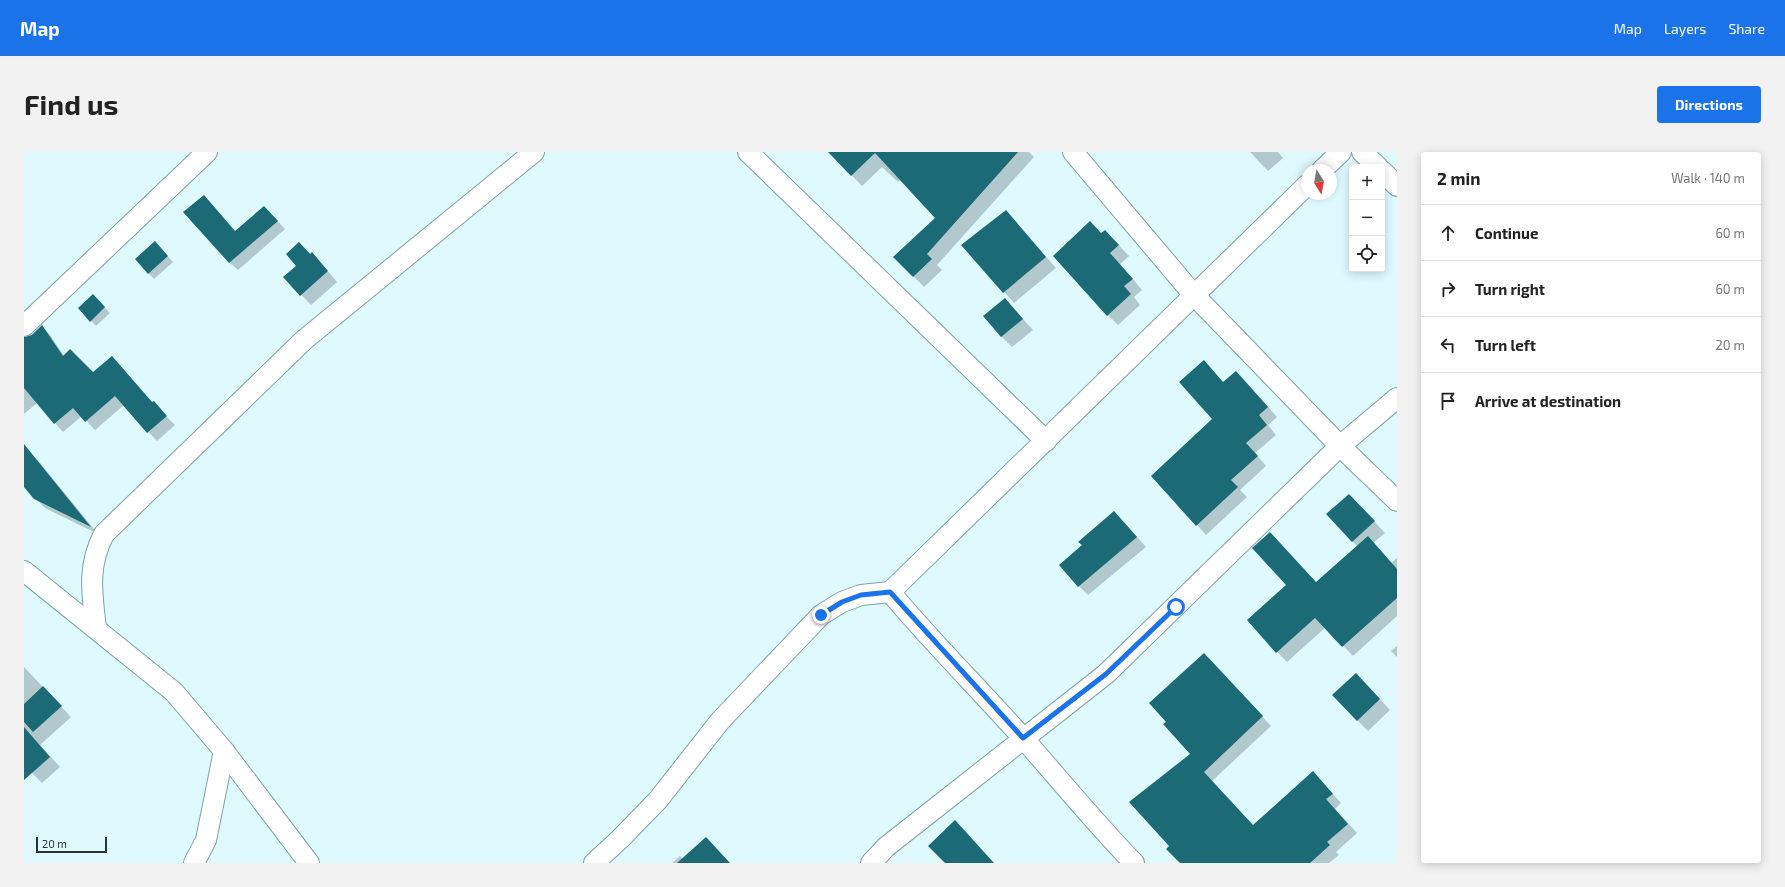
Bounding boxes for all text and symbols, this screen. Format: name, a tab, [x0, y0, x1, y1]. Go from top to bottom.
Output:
text: Map	[20, 17, 60, 40]
text: Map	[1614, 20, 1642, 37]
text: Layers	[1664, 20, 1706, 37]
text: Share	[1728, 20, 1765, 37]
button: Directions	[1657, 86, 1761, 123]
text: Find us	[24, 87, 118, 121]
north arrow	[1301, 164, 1337, 200]
map controls	[1349, 164, 1385, 272]
button: +	[1349, 164, 1385, 200]
text: 2 min	[1437, 168, 1480, 188]
text: Walk · 140 m	[1671, 170, 1745, 186]
button: −	[1349, 200, 1385, 236]
icon: ahead	[1437, 222, 1459, 244]
text: Continue	[1475, 224, 1538, 242]
text: 60 m	[1715, 225, 1745, 241]
button: locate	[1349, 236, 1385, 272]
icon: right	[1437, 278, 1459, 300]
text: Turn right	[1475, 280, 1545, 298]
text: 60 m	[1715, 281, 1745, 297]
icon: left	[1437, 334, 1459, 356]
text: Turn left	[1475, 336, 1536, 354]
text: 20 m	[1716, 337, 1745, 353]
icon: arrive	[1437, 390, 1459, 412]
text: Arrive at destination	[1475, 392, 1621, 410]
route start	[1167, 598, 1185, 616]
route end	[812, 606, 830, 624]
scale bar	[36, 835, 107, 854]
text: 20 m	[42, 837, 67, 850]

